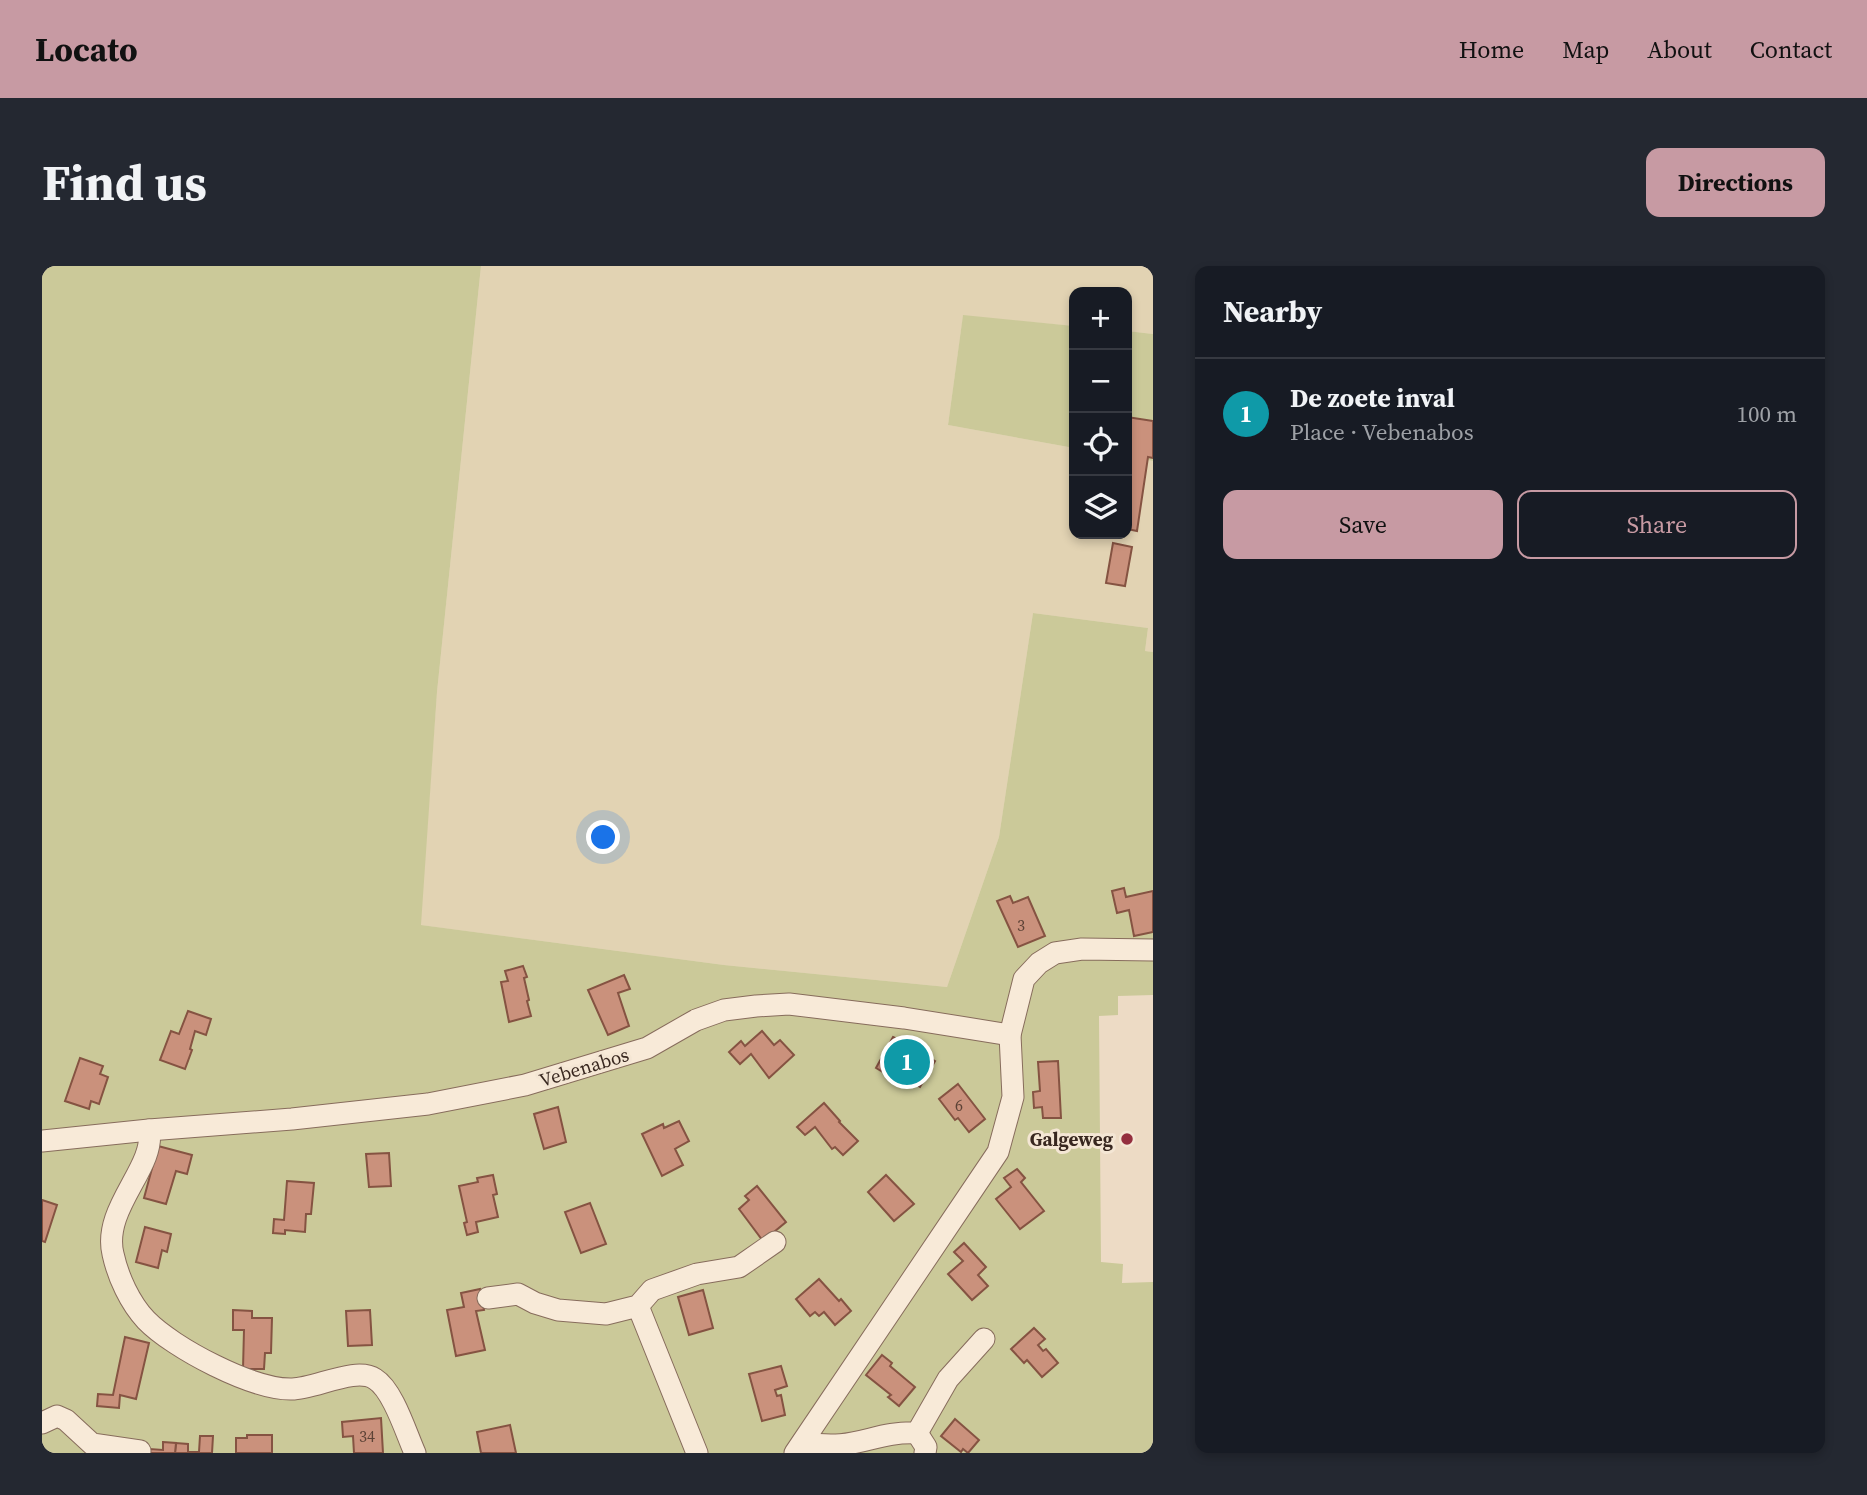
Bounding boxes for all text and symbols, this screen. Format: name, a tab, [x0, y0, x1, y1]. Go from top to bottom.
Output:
text: Locato	[35, 27, 138, 72]
text: Home	[1459, 33, 1524, 66]
text: Map	[1562, 33, 1609, 66]
text: About	[1647, 33, 1712, 66]
text: Contact	[1750, 33, 1832, 66]
button: Directions	[1646, 148, 1825, 217]
text: Find us	[42, 149, 207, 216]
map controls	[1069, 287, 1132, 539]
button: +	[1069, 287, 1132, 350]
text: Nearby	[1223, 291, 1322, 332]
button: −	[1069, 350, 1132, 413]
text: De zoete inval	[1290, 380, 1455, 416]
text: 1	[1240, 398, 1252, 430]
text: 100 m	[1736, 398, 1797, 430]
button: locate	[1069, 413, 1132, 476]
text: Place · Vebenabos	[1290, 416, 1474, 448]
button: layers	[1069, 476, 1132, 539]
button: Save	[1223, 490, 1503, 559]
button: Share	[1517, 490, 1797, 559]
your location	[586, 820, 620, 854]
house number: 3	[1017, 914, 1025, 936]
pin: 1	[884, 1036, 930, 1088]
street label: Vebenabos	[536, 1041, 632, 1093]
house number: 6	[955, 1094, 963, 1116]
place label: Galgeweg	[1030, 1126, 1114, 1152]
marker: Galgeweg	[1119, 1131, 1135, 1147]
house number: 34	[359, 1425, 375, 1447]

